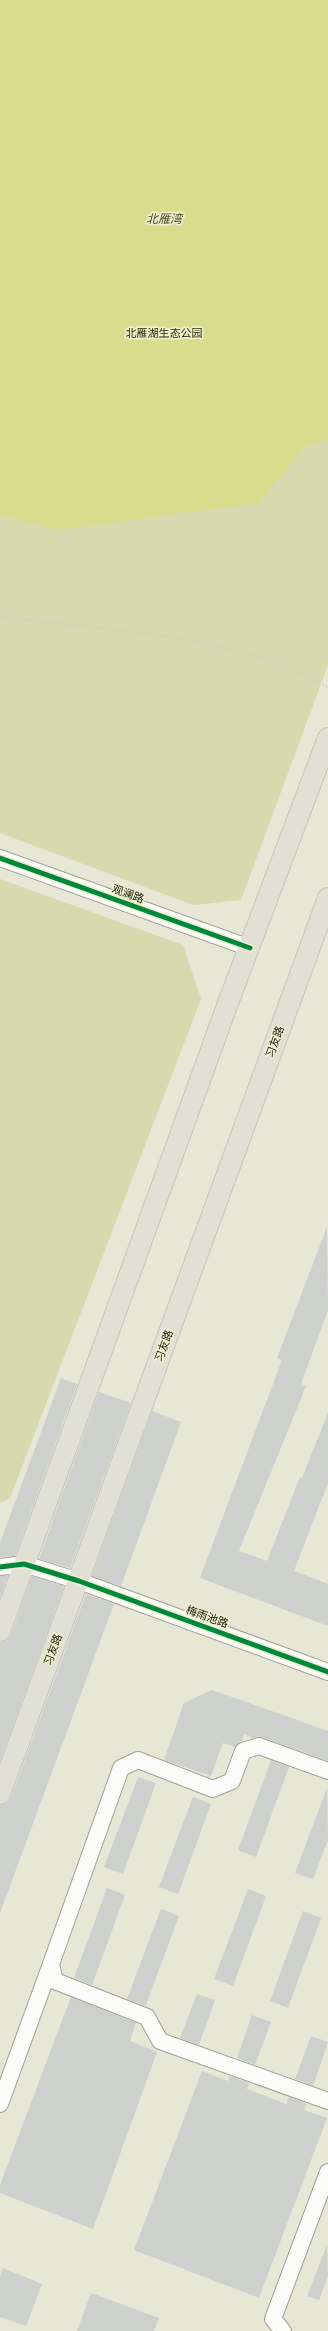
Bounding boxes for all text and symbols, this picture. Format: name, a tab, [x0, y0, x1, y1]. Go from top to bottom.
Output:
water label: 北雁湾	[146, 212, 184, 226]
park label: 北雁湖生态公园	[126, 327, 203, 340]
street label: 观澜路	[110, 882, 146, 906]
street label: 习友路	[263, 1024, 287, 1060]
street label: 习友路	[152, 1328, 176, 1364]
street label: 梅雨池路	[184, 1603, 230, 1631]
street label: 习友路	[41, 1632, 65, 1668]

